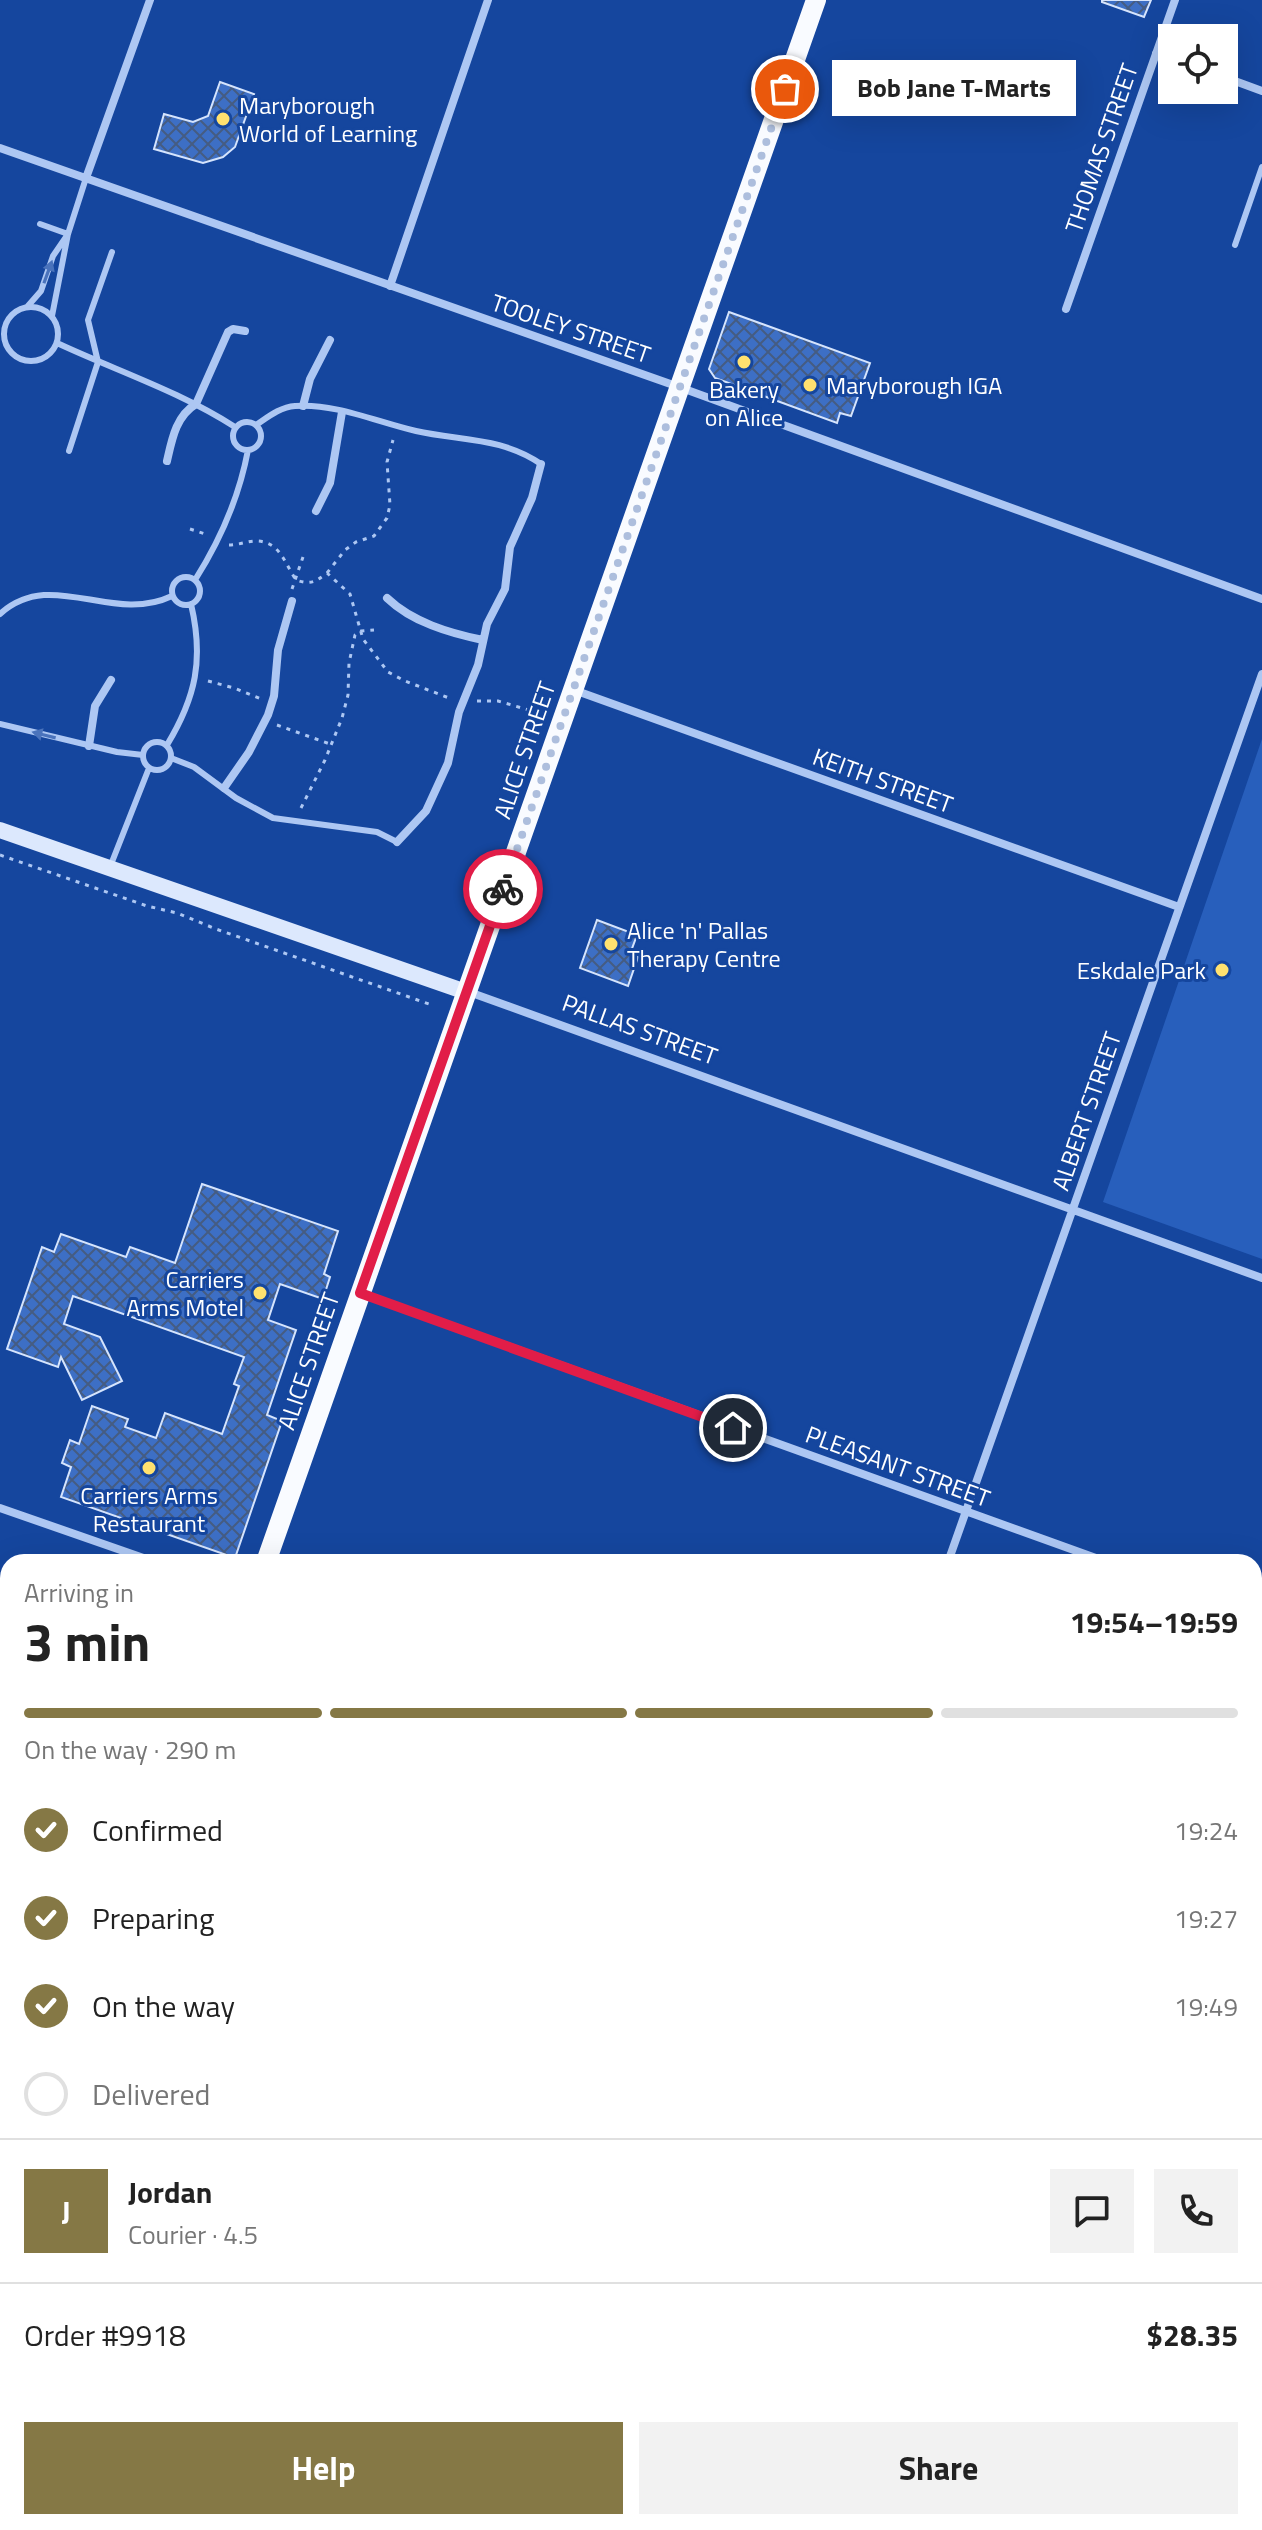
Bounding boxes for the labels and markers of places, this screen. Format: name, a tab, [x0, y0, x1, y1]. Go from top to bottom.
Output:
pin	[751, 55, 819, 123]
callout: Bob Jane T-Marts	[833, 61, 1077, 117]
place label: Maryborough World of Learning	[239, 87, 417, 151]
marker: Maryborough World of Learning	[214, 110, 232, 128]
marker: Bakery on Alice	[735, 353, 753, 371]
place label: Maryborough IGA	[826, 367, 1002, 403]
place label: Bakery on Alice	[705, 371, 783, 435]
marker: Maryborough IGA	[801, 376, 819, 394]
place label: Alice 'n' Pallas Therapy Centre	[627, 912, 781, 976]
marker: Alice 'n' Pallas Therapy Centre	[602, 935, 620, 953]
place label: Eskdale Park	[1077, 952, 1206, 988]
marker: Eskdale Park	[1213, 961, 1231, 979]
place label: Carriers Arms Motel	[126, 1261, 244, 1325]
marker: Carriers Arms Motel	[251, 1284, 269, 1302]
pin	[699, 1394, 767, 1462]
marker: Carriers Arms Restaurant	[140, 1459, 158, 1477]
place label: Carriers Arms Restaurant	[80, 1477, 218, 1541]

